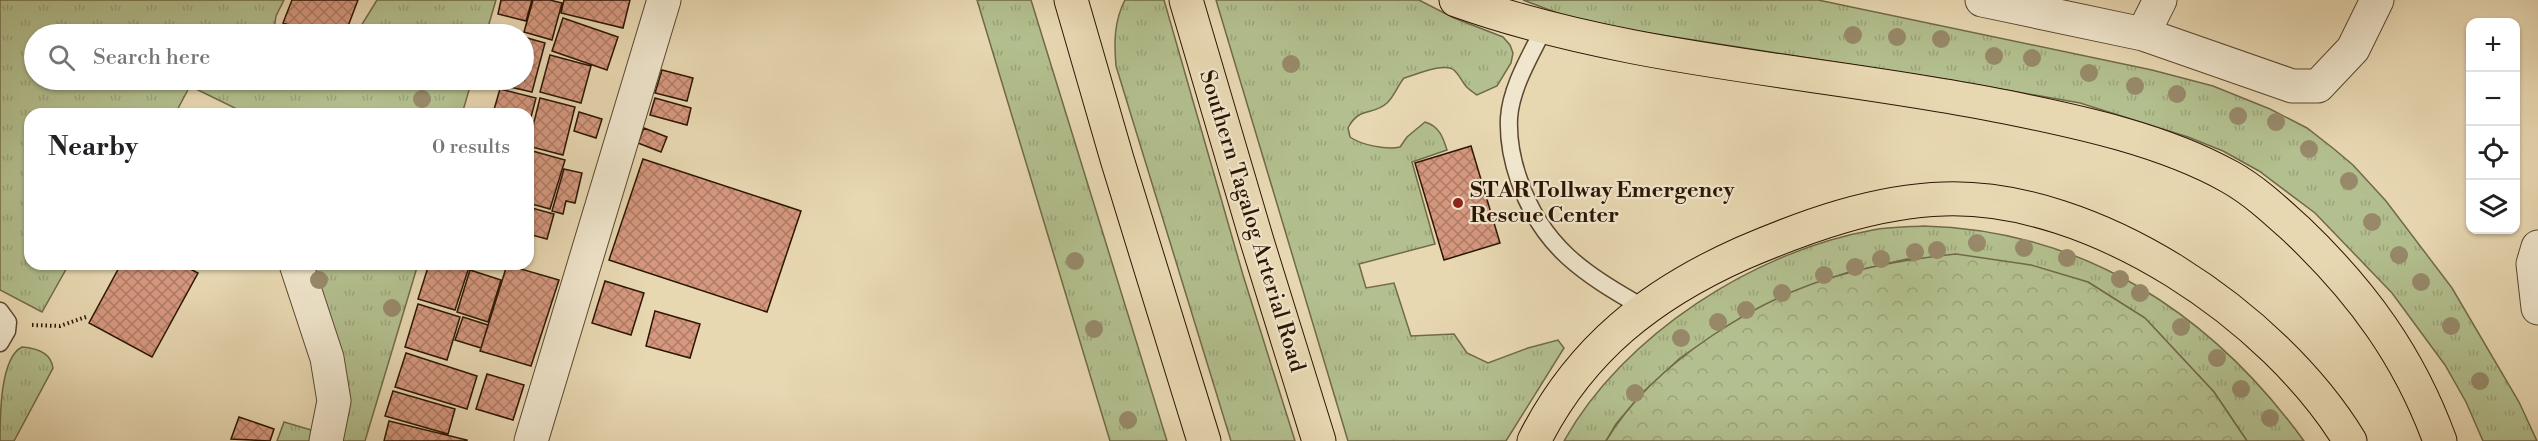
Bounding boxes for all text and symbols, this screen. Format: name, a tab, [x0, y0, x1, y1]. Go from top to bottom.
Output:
map controls	[2466, 18, 2520, 234]
button: +	[2466, 18, 2520, 72]
search box	[24, 24, 534, 90]
icon: search	[45, 41, 78, 74]
text: Search here	[93, 44, 210, 71]
street label: Southern Tagalog Arterial Road	[1193, 67, 1311, 376]
button: −	[2466, 72, 2520, 126]
button: locate	[2466, 126, 2520, 180]
text: Nearby	[48, 131, 138, 163]
text: 0 results	[432, 135, 510, 160]
place label: STAR Tollway Emergency Rescue Center	[1470, 177, 1735, 229]
button: layers	[2466, 180, 2520, 234]
marker: STAR Tollway Emergency Rescue Center	[1451, 196, 1465, 210]

